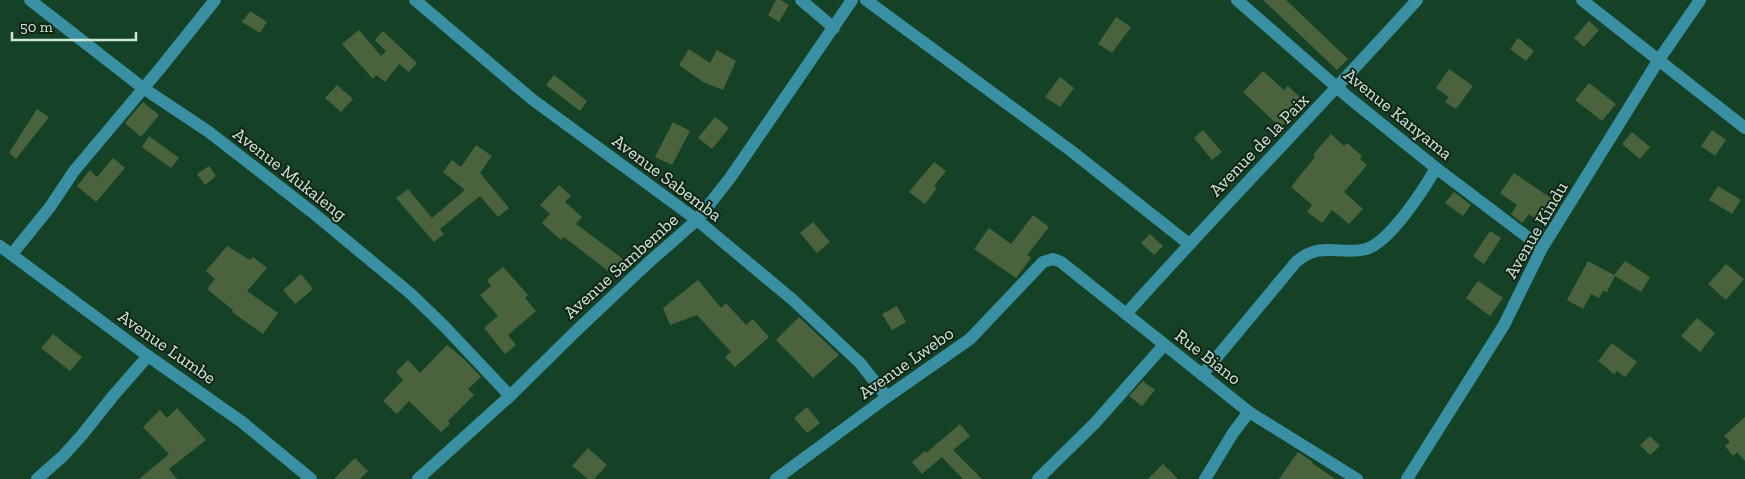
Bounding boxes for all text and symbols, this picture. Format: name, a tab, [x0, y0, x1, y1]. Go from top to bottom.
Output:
scale bar	[12, 10, 136, 42]
text: 50 m	[20, 18, 53, 36]
street label: Avenue Kanyama	[1339, 63, 1457, 165]
street label: Avenue de la Paix	[1204, 89, 1314, 201]
street label: Avenue Mukaleng	[229, 123, 351, 225]
street label: Avenue Sabemba	[608, 130, 726, 226]
street label: Avenue Kindu	[1499, 178, 1573, 282]
street label: Avenue Sambembe	[559, 209, 683, 323]
street label: Avenue Lumbe	[114, 305, 220, 389]
street label: Avenue Lwebo	[854, 322, 958, 404]
street label: Rue Biano	[1171, 324, 1245, 390]

